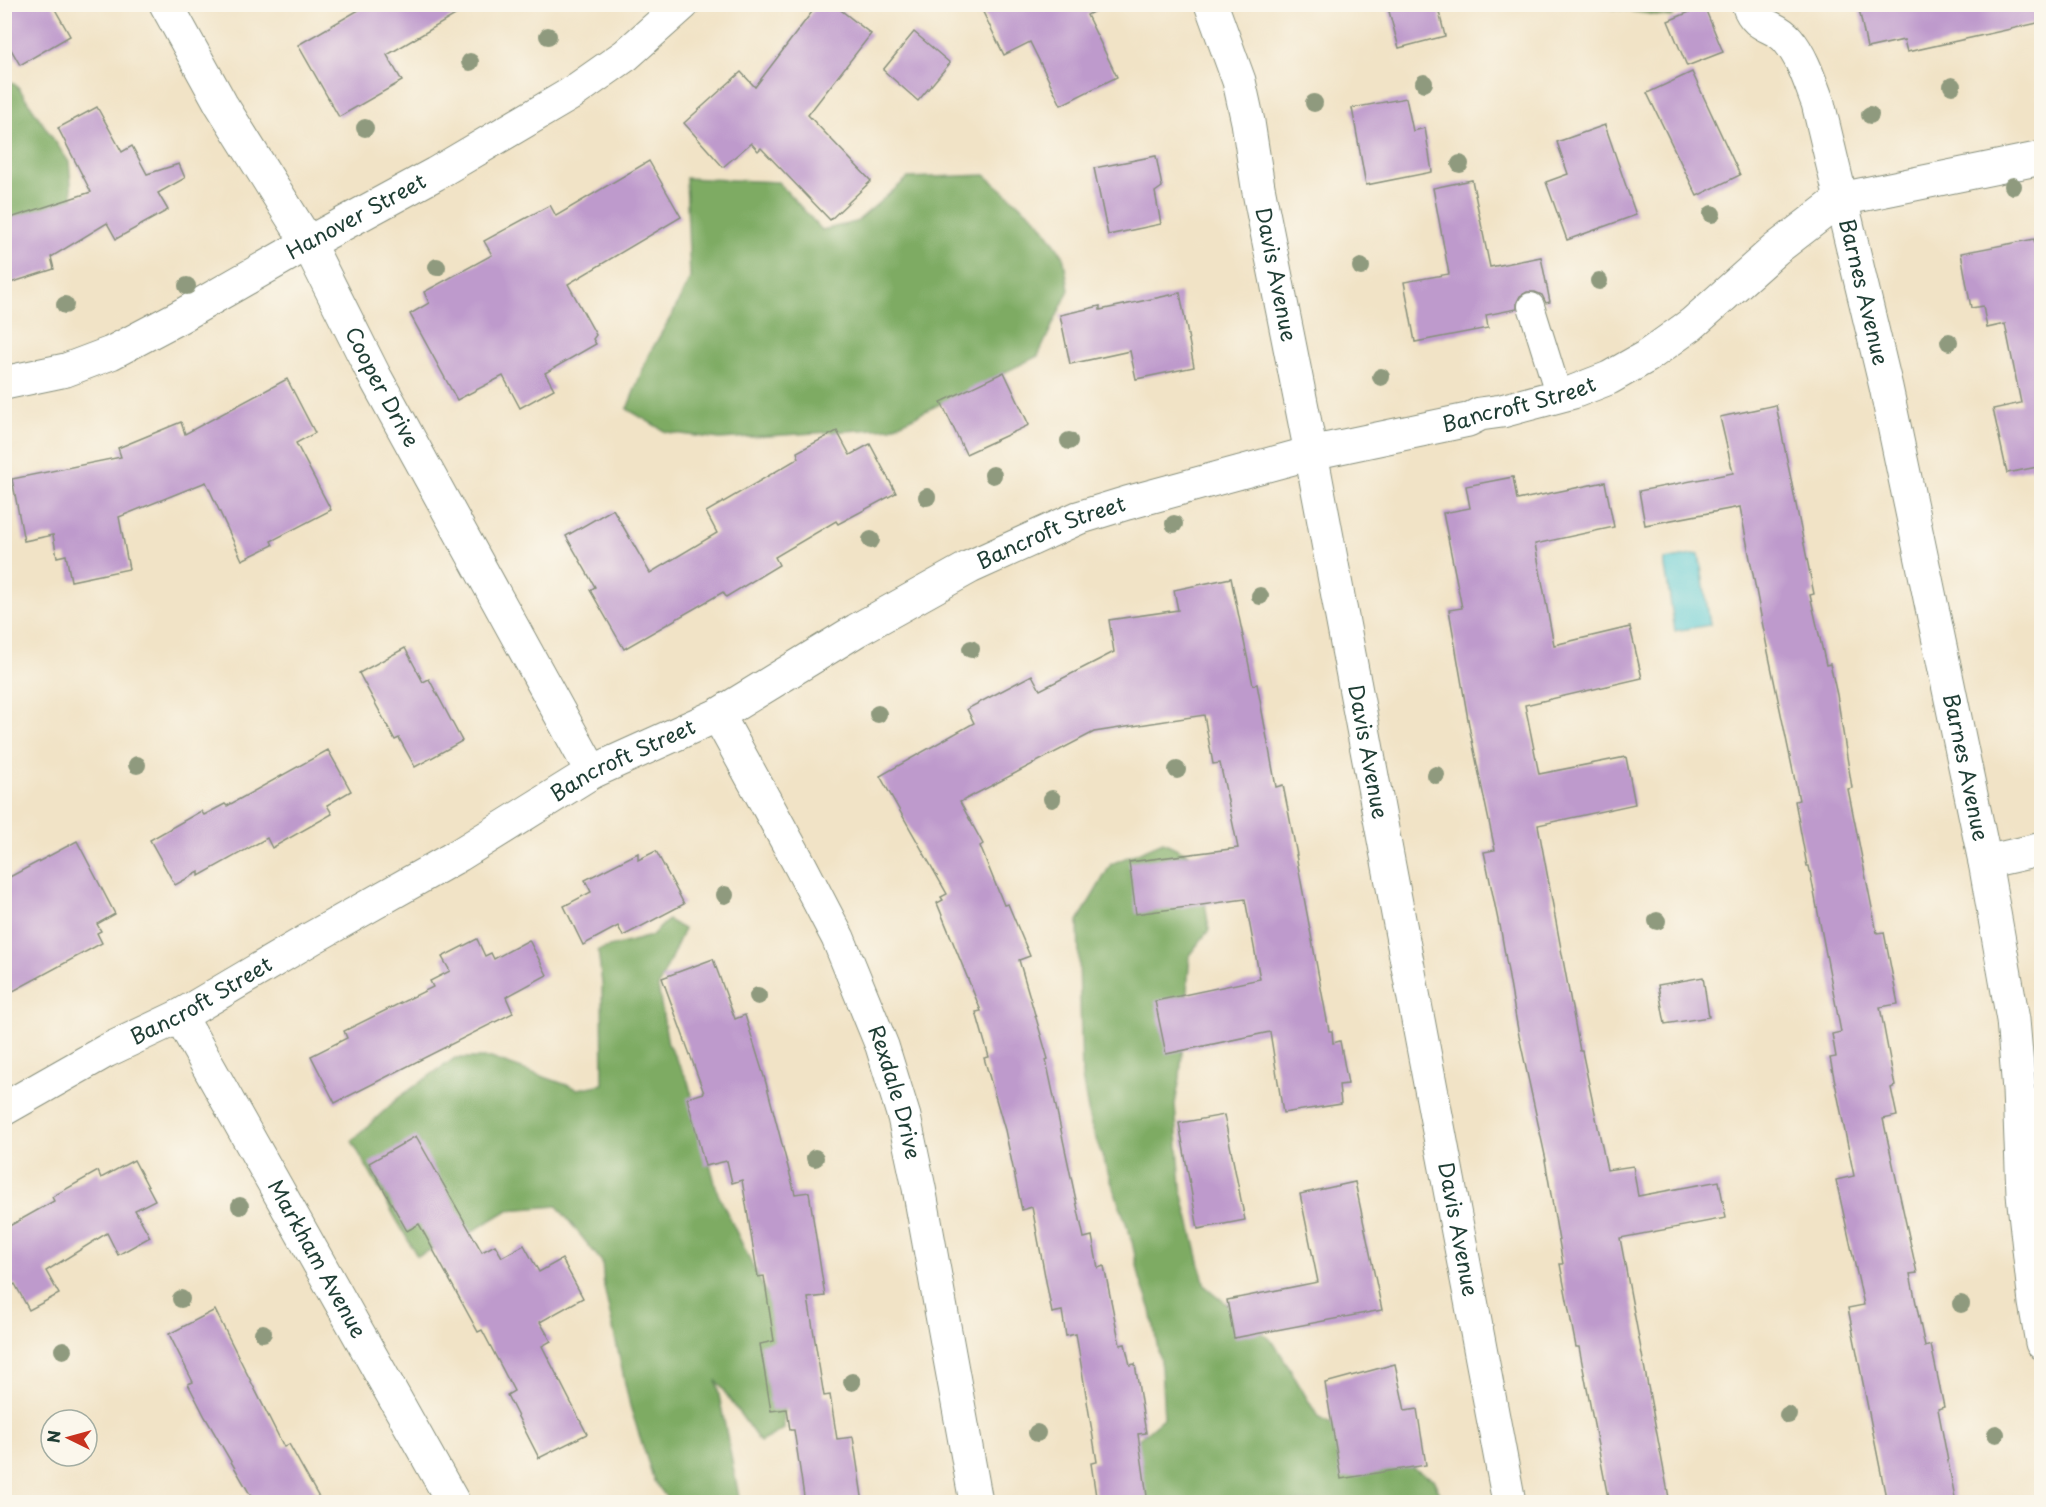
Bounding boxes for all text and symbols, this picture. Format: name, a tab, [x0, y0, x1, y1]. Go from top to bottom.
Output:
street label: Hanover Street	[279, 164, 431, 266]
street label: Davis Avenue	[1248, 204, 1306, 344]
street label: Barnes Avenue	[1832, 215, 1898, 368]
street label: Cooper Drive	[338, 321, 429, 452]
street label: Bancroft Street	[1439, 367, 1600, 439]
street label: Bancroft Street	[971, 486, 1129, 576]
street label: Davis Avenue	[1341, 682, 1398, 821]
street label: Barnes Avenue	[1936, 690, 1998, 844]
street label: Bancroft Street	[543, 709, 700, 808]
street label: Bancroft Street	[124, 947, 278, 1052]
street label: Rexdale Drive	[861, 1020, 930, 1162]
street label: Davis Avenue	[1431, 1159, 1488, 1299]
street label: Markham Avenue	[261, 1173, 376, 1343]
north arrow	[39, 1408, 99, 1468]
text: N	[41, 1429, 66, 1444]

